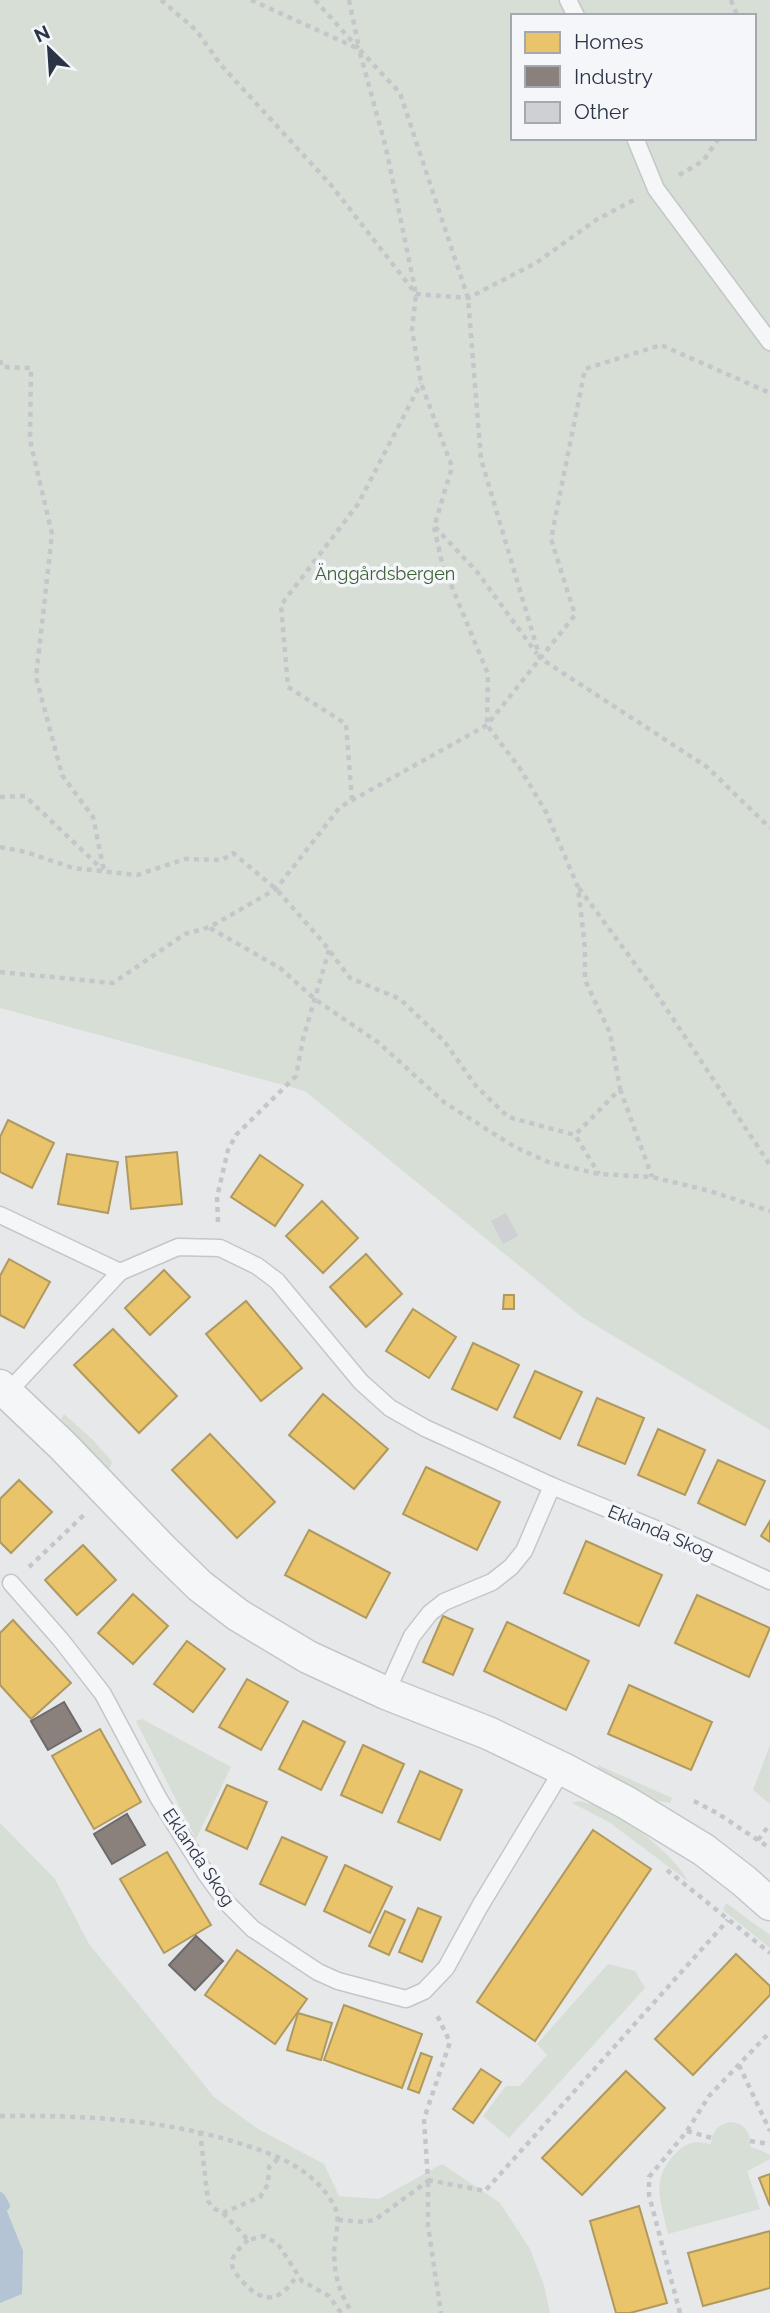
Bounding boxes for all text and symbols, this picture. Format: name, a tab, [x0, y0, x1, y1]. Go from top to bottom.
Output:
north arrow	[14, 14, 84, 84]
legend	[511, 14, 756, 140]
text: N	[31, 21, 53, 47]
text: Homes	[574, 29, 644, 54]
text: Industry	[574, 64, 653, 89]
text: Other	[574, 99, 629, 124]
park label: Änggårdsbergen	[315, 563, 455, 584]
street label: Eklanda Skog	[605, 1500, 717, 1564]
street label: Eklanda Skog	[159, 1804, 239, 1910]

